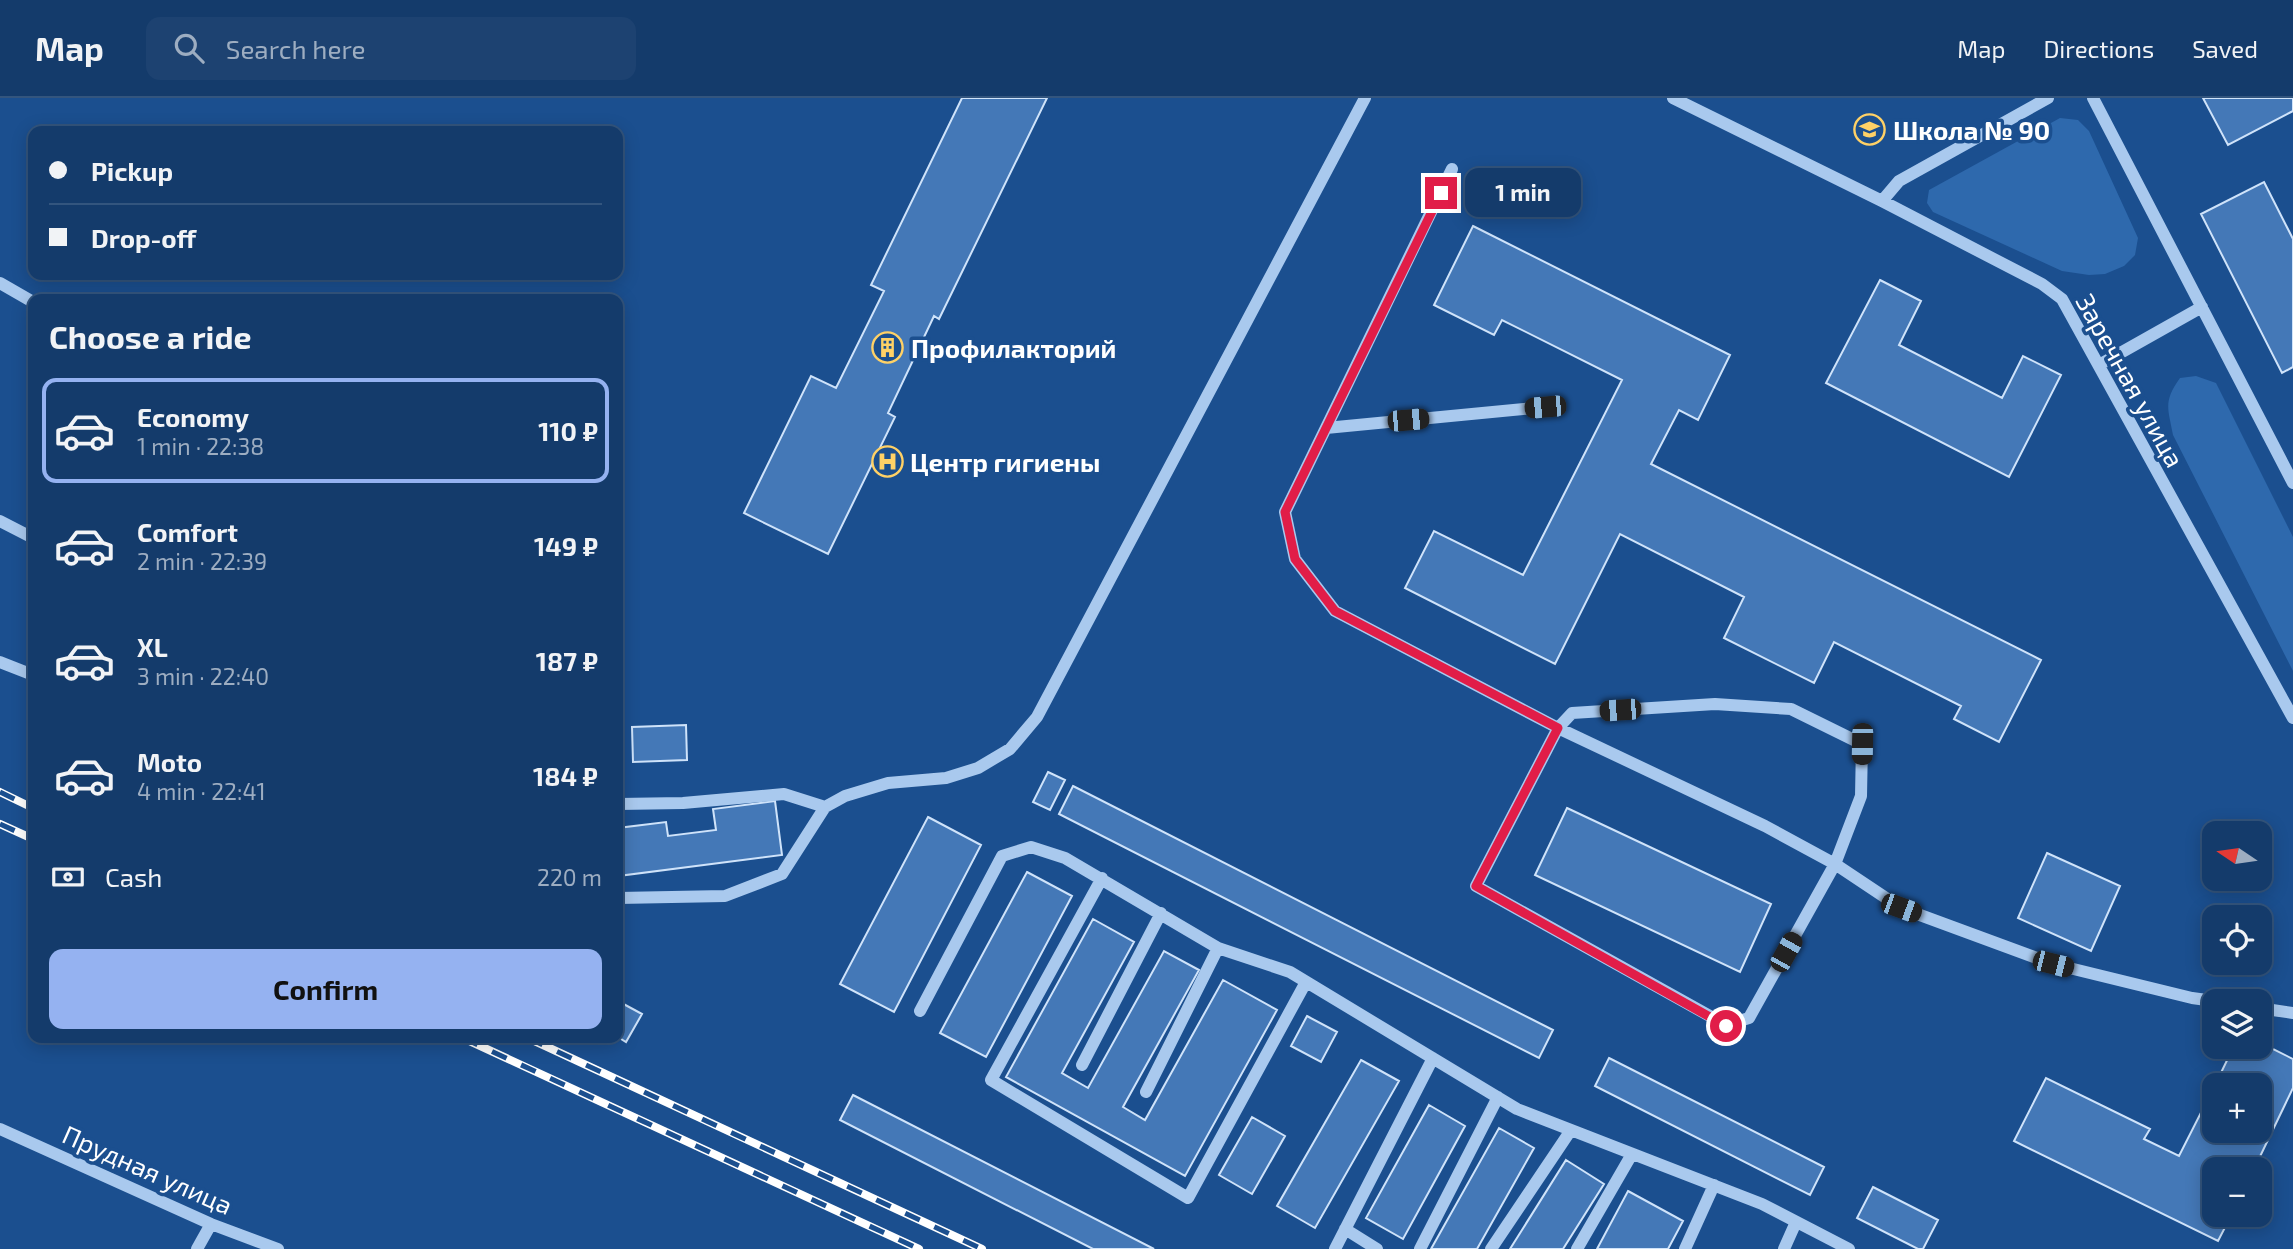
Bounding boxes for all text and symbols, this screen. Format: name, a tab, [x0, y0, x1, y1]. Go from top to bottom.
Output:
search box	[146, 17, 636, 80]
text: Map	[35, 28, 104, 68]
icon: search	[170, 29, 208, 67]
text: Search here	[226, 33, 365, 64]
text: Map	[1957, 34, 2005, 63]
text: Directions	[2043, 34, 2154, 63]
text: Saved	[2192, 34, 2258, 63]
school or university icon: Школа № 90	[1853, 112, 1887, 146]
place label: Школа № 90	[1893, 114, 2050, 145]
text: Pickup	[91, 155, 173, 186]
callout: 1 min	[1466, 168, 1581, 217]
route end	[1425, 177, 1457, 209]
text: 1 min	[1495, 178, 1551, 206]
text: Drop-off	[91, 222, 196, 253]
street label: Заречная улица	[2070, 288, 2192, 473]
text: Choose a ride	[49, 317, 252, 355]
building icon: Профилакторий	[871, 330, 905, 364]
place label: Профилакторий	[911, 332, 1116, 363]
car	[1524, 395, 1567, 419]
icon: car	[53, 399, 116, 462]
text: Economy	[137, 401, 249, 432]
car	[1387, 408, 1430, 432]
text: 110 ₽	[538, 415, 598, 446]
text: 1 min · 22:38	[137, 432, 264, 460]
hospital icon: Центр гигиены	[870, 444, 904, 478]
place label: Центр гигиены	[910, 446, 1100, 477]
icon: car	[53, 514, 116, 577]
text: Comfort	[137, 516, 238, 547]
text: 149 ₽	[534, 530, 598, 561]
text: 2 min · 22:39	[137, 547, 267, 575]
icon: car	[53, 629, 116, 692]
text: XL	[137, 631, 168, 662]
text: 187 ₽	[536, 645, 598, 676]
text: 3 min · 22:40	[137, 662, 269, 690]
car	[1599, 698, 1642, 722]
car	[1852, 723, 1873, 765]
icon: car	[53, 744, 116, 807]
text: Moto	[137, 746, 202, 777]
text: 184 ₽	[533, 760, 598, 791]
text: 4 min · 22:41	[137, 777, 266, 805]
north arrow	[2202, 821, 2272, 891]
map controls	[2202, 821, 2272, 1227]
icon: cash	[49, 858, 87, 896]
text: Cash	[105, 861, 162, 892]
text: 220 m	[537, 863, 602, 891]
car	[1878, 891, 1925, 925]
button: locate	[2202, 905, 2272, 975]
car	[1767, 929, 1806, 975]
button: Confirm	[49, 949, 602, 1029]
car	[2031, 949, 2076, 979]
button: layers	[2202, 989, 2272, 1059]
route start	[1710, 1010, 1742, 1042]
button: +	[2202, 1073, 2272, 1143]
street label: Прудная улица	[58, 1118, 238, 1221]
button: −	[2202, 1157, 2272, 1227]

